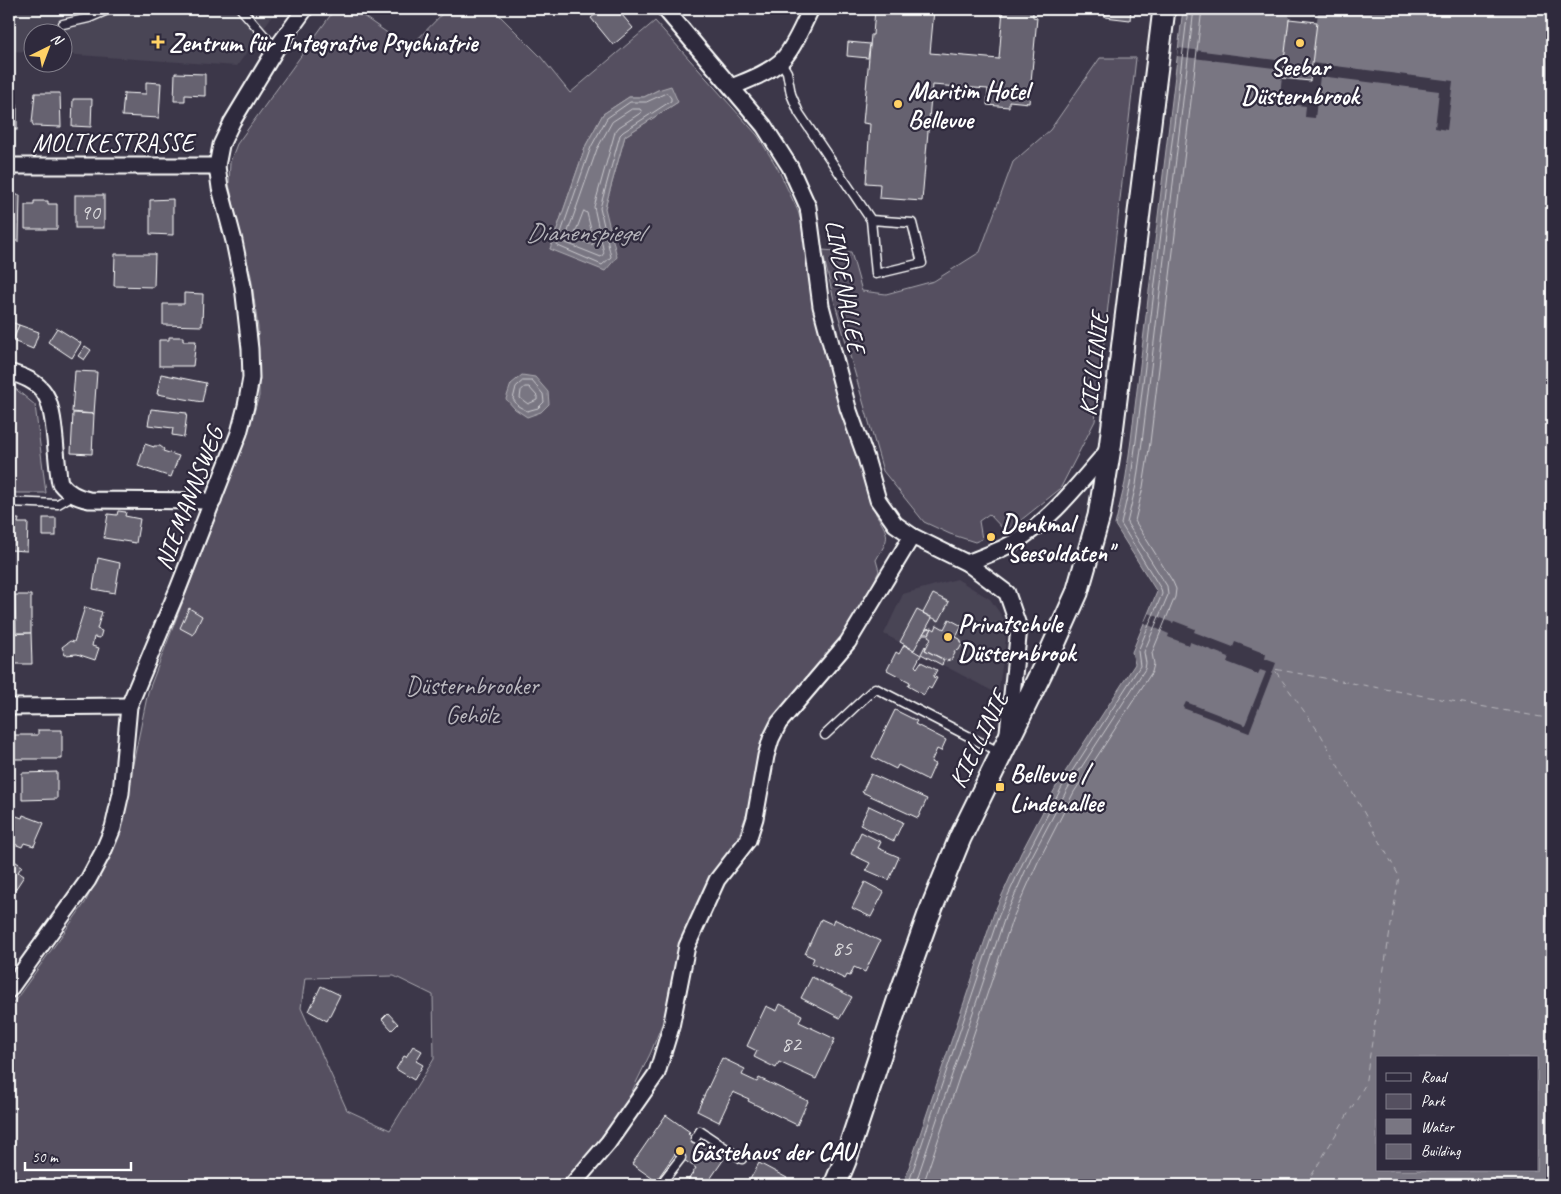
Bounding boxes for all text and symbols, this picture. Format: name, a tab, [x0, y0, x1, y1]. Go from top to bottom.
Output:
north arrow	[22, 22, 72, 72]
place label: Zentrum für Integrative Psychiatrie	[169, 27, 480, 59]
text: N	[47, 29, 67, 49]
marker: Zentrum für Integrative Psychiatrie	[151, 35, 165, 49]
marker: Seebar Düsternbrook	[1294, 37, 1306, 49]
place label: Seebar Düsternbrook	[1241, 51, 1361, 112]
place label: Maritim Hotel Bellevue	[908, 75, 1034, 136]
marker: Maritim Hotel Bellevue	[892, 98, 904, 110]
street label: MOLTKESTRASSE	[32, 127, 196, 159]
house number: 90	[80, 198, 102, 226]
water label: Dianenspiegel	[526, 216, 651, 249]
street label: LINDENALLEE	[818, 217, 873, 358]
street label: KIELLINIE	[1072, 307, 1117, 418]
street label: NIEMANNSWEG	[147, 420, 232, 574]
place label: Denkmal "Seesoldaten"	[1001, 508, 1118, 569]
marker: Denkmal "Seesoldaten"	[985, 531, 997, 543]
place label: Privatschule Düsternbrook	[958, 608, 1078, 669]
marker: Privatschule Düsternbrook	[942, 631, 954, 643]
park label: Düsternbrooker Gehölz	[406, 670, 540, 731]
street label: KIELLINIE	[942, 683, 1018, 793]
place label: Bellevue / Lindenallee	[1010, 758, 1105, 819]
marker: Bellevue / Lindenallee	[994, 781, 1006, 793]
house number: 85	[832, 934, 853, 962]
house number: 82	[781, 1030, 803, 1058]
legend	[1376, 1056, 1538, 1172]
text: Road	[1421, 1068, 1448, 1087]
text: Park	[1421, 1092, 1446, 1111]
text: Water	[1421, 1118, 1455, 1137]
place label: Gästehaus der CAU	[690, 1136, 859, 1168]
scale bar	[25, 1139, 131, 1171]
text: Building	[1421, 1142, 1461, 1161]
marker: Gästehaus der CAU	[674, 1145, 686, 1157]
text: 50 m	[32, 1148, 59, 1167]

